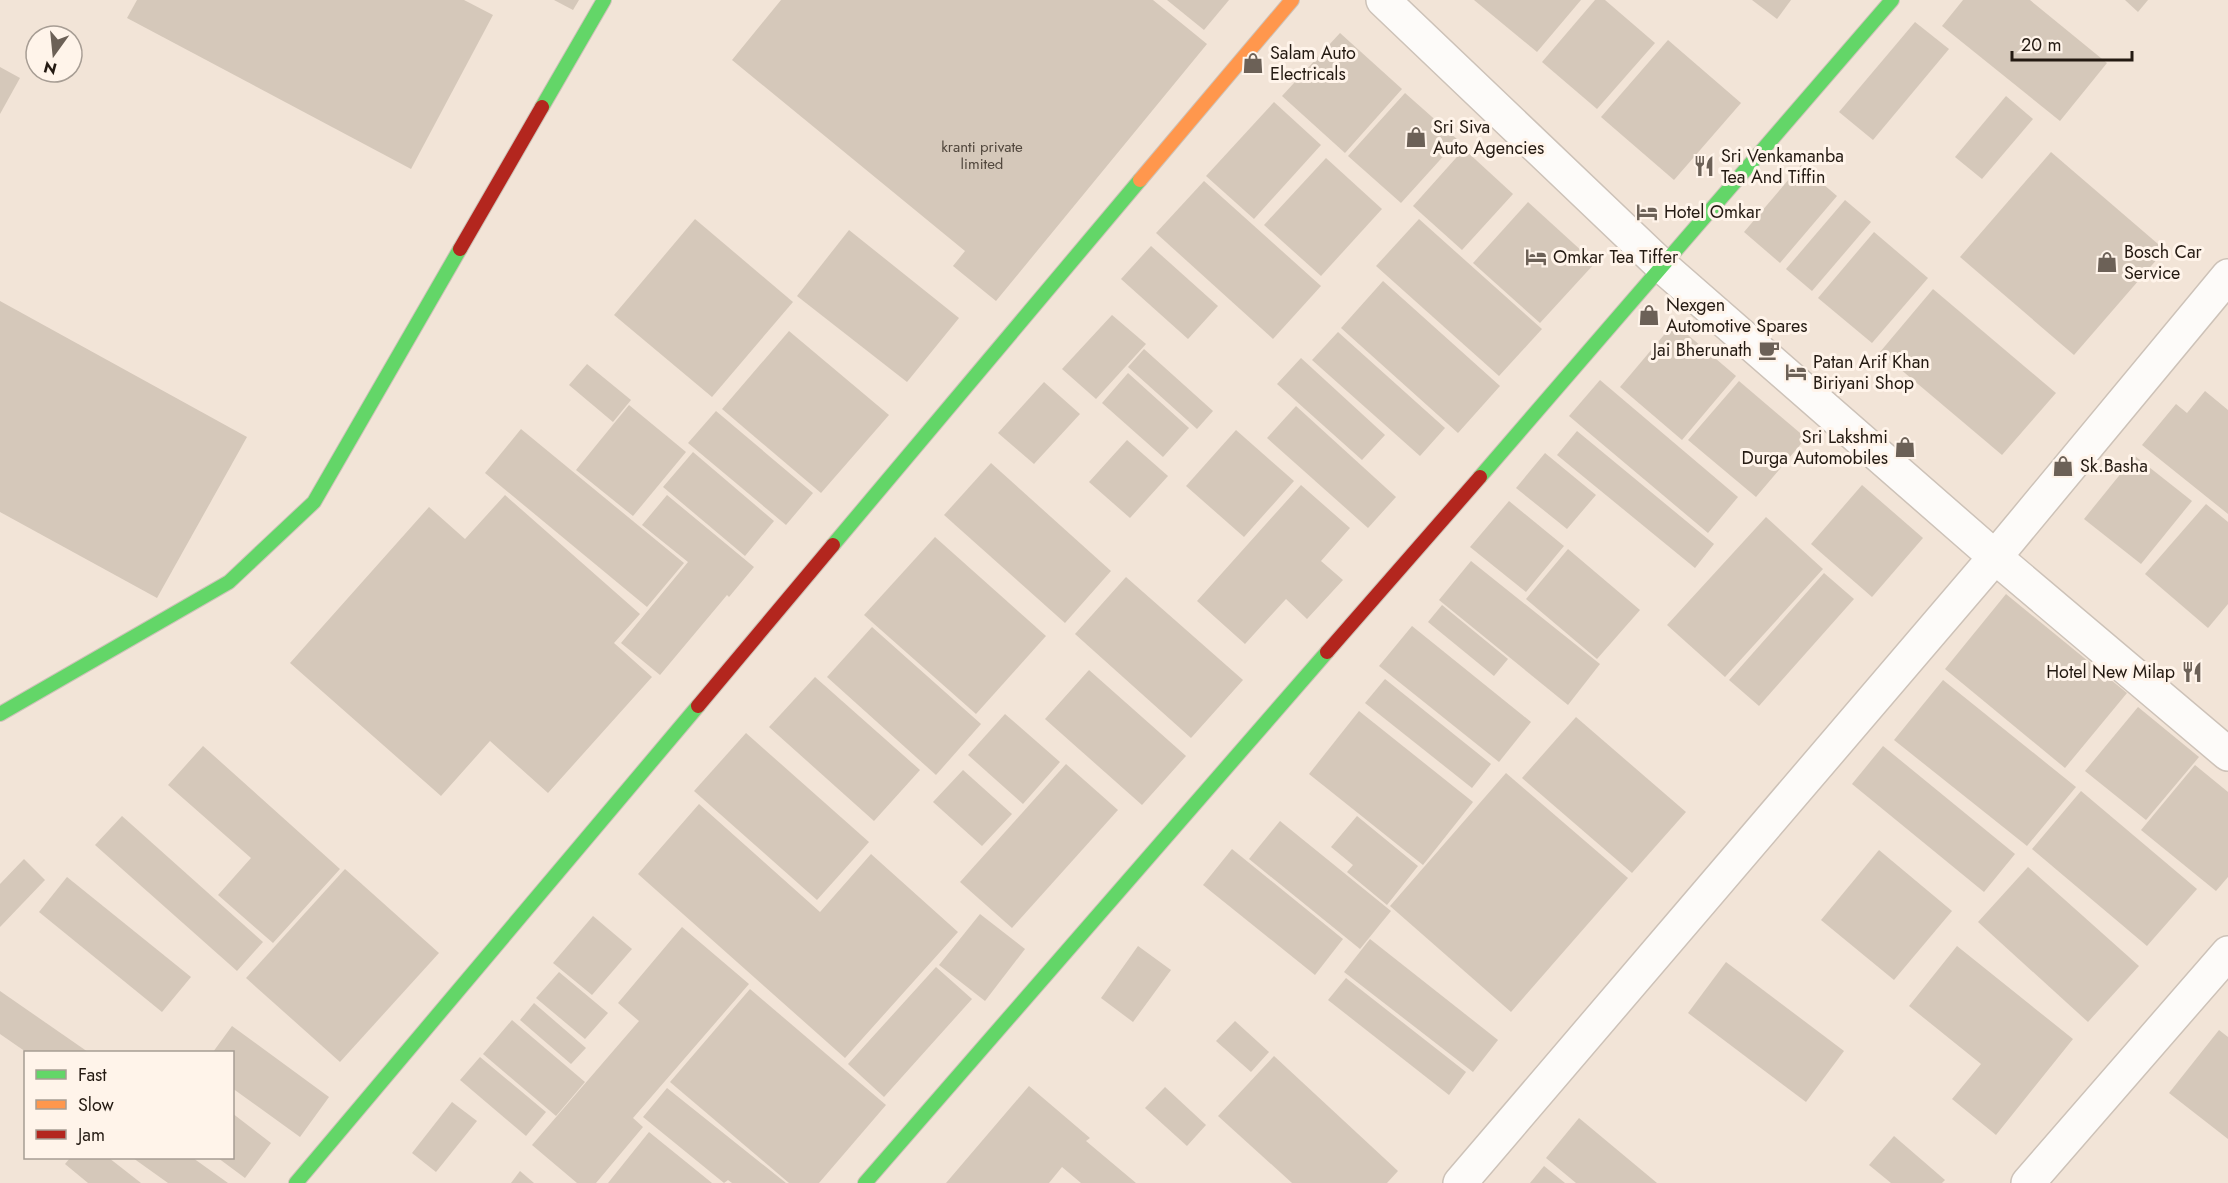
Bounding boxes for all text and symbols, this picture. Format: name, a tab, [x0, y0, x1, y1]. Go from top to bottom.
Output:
north arrow	[24, 24, 84, 84]
scale bar	[2012, 24, 2132, 62]
text: 20 m	[2021, 32, 2061, 58]
place label: Salam Auto Electricals	[1270, 40, 1356, 87]
shop icon: Salam Auto Electricals	[1241, 51, 1265, 75]
text: N	[41, 55, 59, 81]
place label: Sri Siva Auto Agencies	[1433, 114, 1544, 161]
shop icon: Sri Siva Auto Agencies	[1404, 125, 1428, 149]
house number: kranti private limited	[941, 136, 1023, 175]
place label: Sri Venkamanba Tea And Tiffin	[1721, 143, 1844, 190]
restaurant icon: Sri Venkamanba Tea And Tiffin	[1692, 154, 1716, 178]
place label: Hotel Omkar	[1664, 199, 1762, 225]
hotel icon: Hotel Omkar	[1635, 200, 1659, 224]
place label: Bosch Car Service	[2124, 239, 2203, 286]
place label: Omkar Tea Tiffer	[1553, 244, 1679, 270]
hotel icon: Omkar Tea Tiffer	[1524, 245, 1548, 269]
shop icon: Bosch Car Service	[2095, 250, 2119, 274]
place label: Nexgen Automotive Spares	[1666, 292, 1808, 339]
shop icon: Nexgen Automotive Spares	[1637, 303, 1661, 327]
place label: Jai Bherunath	[1651, 337, 1752, 363]
cafe icon: Jai Bherunath	[1757, 338, 1781, 362]
place label: Patan Arif Khan Biriyani Shop	[1813, 349, 1930, 396]
hotel icon: Patan Arif Khan Biriyani Shop	[1784, 360, 1808, 384]
place label: Sri Lakshmi Durga Automobiles	[1741, 424, 1888, 471]
shop icon: Sri Lakshmi Durga Automobiles	[1893, 435, 1917, 459]
place label: Sk.Basha	[2080, 453, 2148, 479]
shop icon: Sk.Basha	[2051, 454, 2075, 478]
place label: Hotel New Milap	[2046, 659, 2175, 685]
restaurant icon: Hotel New Milap	[2180, 660, 2204, 684]
legend	[24, 1051, 234, 1159]
text: Fast	[78, 1062, 107, 1088]
text: Slow	[78, 1092, 115, 1118]
text: Jam	[76, 1122, 105, 1148]

